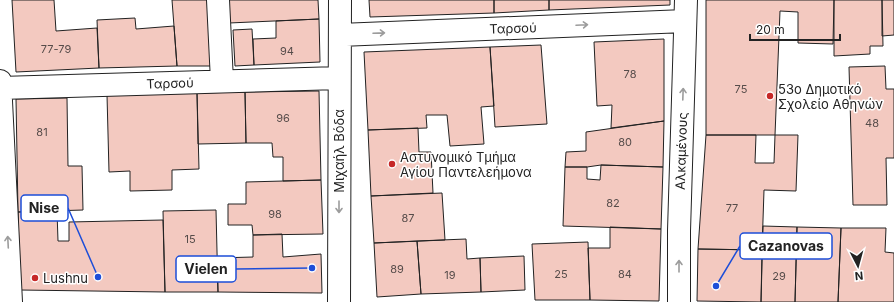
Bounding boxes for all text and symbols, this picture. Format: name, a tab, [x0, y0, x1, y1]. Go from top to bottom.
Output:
scale bar	[750, 16, 840, 42]
street label: Ταρσού	[489, 19, 537, 37]
one-way arrow	[575, 21, 588, 28]
text: 20 m	[756, 22, 785, 37]
one-way arrow	[372, 30, 385, 37]
house number: 77-79	[41, 42, 71, 56]
house number: 94	[280, 44, 294, 58]
house number: 78	[624, 67, 637, 81]
street label: Ταρσού	[146, 74, 194, 92]
place label: 53ο Δημοτικό Σχολείο Αθηνών	[778, 81, 883, 112]
house number: 75	[735, 82, 748, 96]
one-way arrow	[679, 88, 687, 101]
marker: 53ο Δημοτικό Σχολείο Αθηνών	[765, 91, 775, 101]
street label: Μιχαήλ Βόδα	[331, 109, 347, 193]
house number: 96	[276, 111, 290, 125]
street label: Αλκαμένους	[672, 112, 690, 190]
house number: 48	[865, 116, 879, 130]
house number: 81	[36, 125, 48, 139]
house number: 80	[618, 135, 632, 149]
place label: Αστυνομικό Τμήμα Αγίου Παντελεήμονα	[400, 149, 532, 180]
marker: Αστυνομικό Τμήμα Αγίου Παντελεήμονα	[387, 159, 397, 169]
callout: Nise	[21, 195, 68, 221]
house number: 82	[606, 196, 620, 210]
text: Nise	[29, 199, 59, 216]
one-way arrow	[335, 200, 343, 213]
house number: 77	[726, 201, 738, 215]
house number: 98	[268, 207, 282, 221]
house number: 87	[401, 211, 415, 225]
house number: 15	[184, 232, 196, 246]
callout: Cazanovas	[740, 233, 832, 259]
one-way arrow	[4, 236, 11, 249]
text: Cazanovas	[748, 237, 824, 254]
north arrow	[838, 246, 878, 286]
callout: Vielen	[176, 256, 236, 282]
text: Vielen	[184, 260, 228, 277]
one-way arrow	[675, 260, 683, 273]
house number: 89	[390, 262, 404, 276]
house number: 25	[554, 267, 568, 281]
house number: 84	[618, 267, 632, 281]
house number: 19	[444, 268, 456, 282]
house number: 29	[772, 269, 786, 283]
text: N	[854, 269, 864, 283]
place label: Lushnu	[43, 270, 88, 286]
marker: Lushnu	[30, 273, 40, 283]

